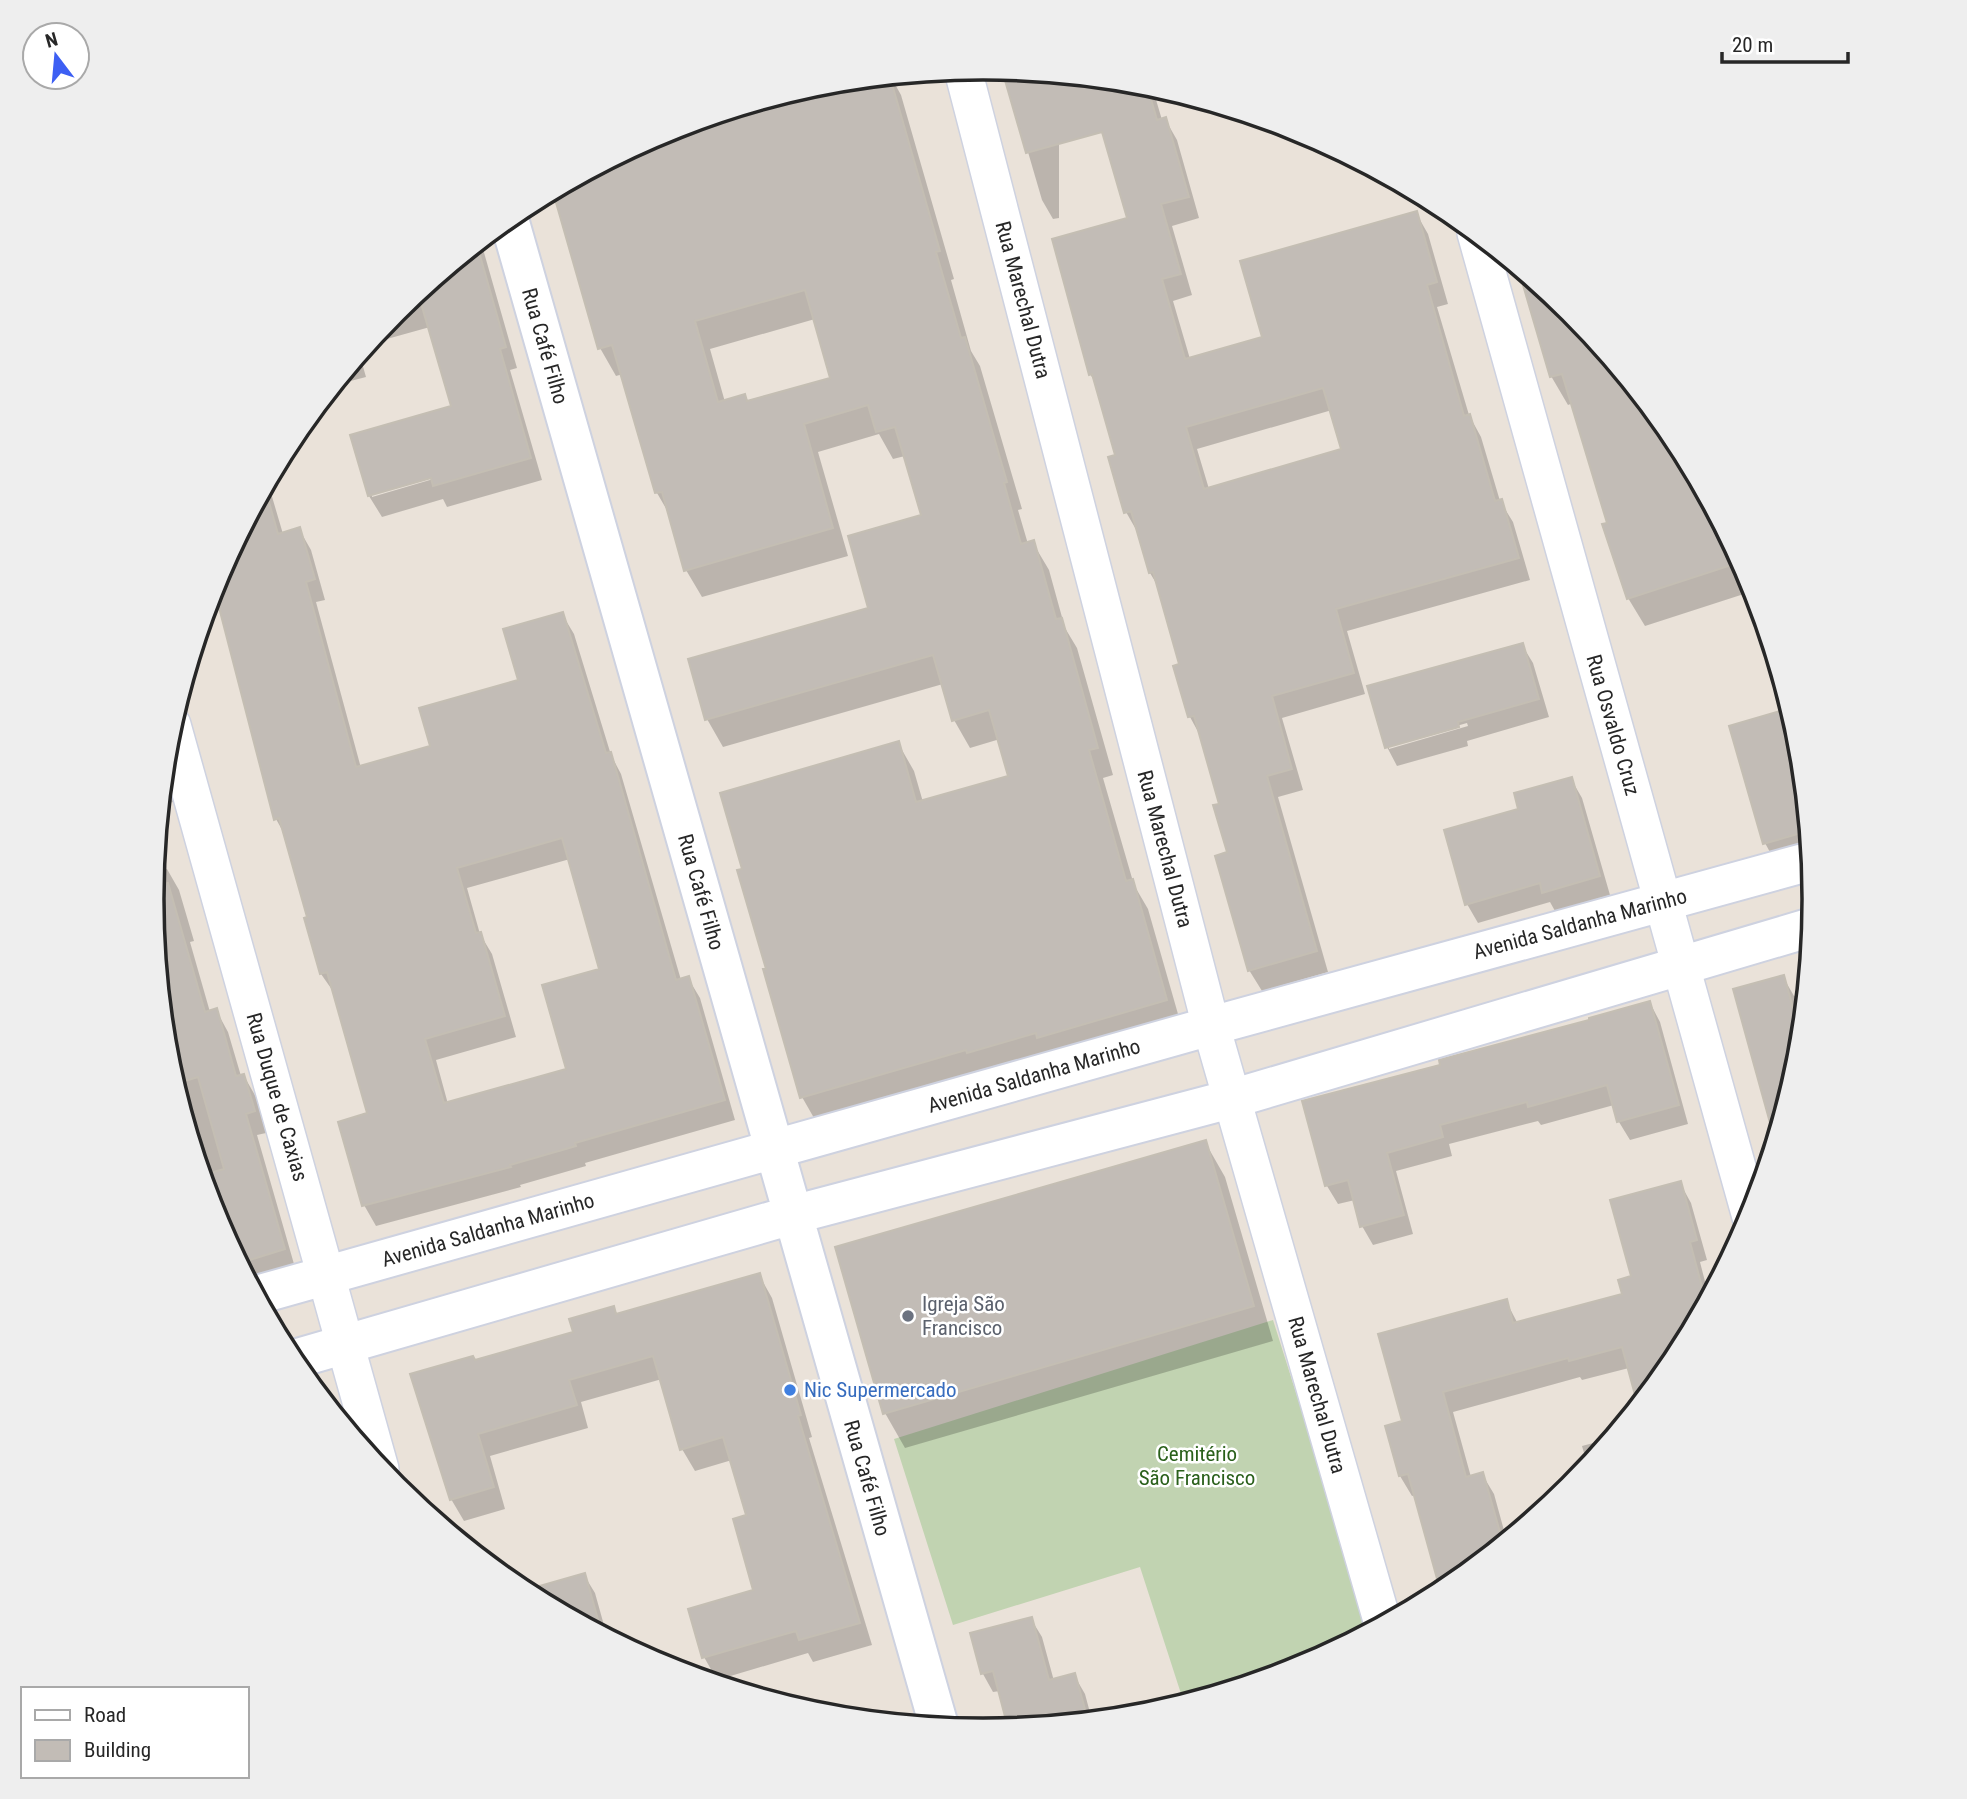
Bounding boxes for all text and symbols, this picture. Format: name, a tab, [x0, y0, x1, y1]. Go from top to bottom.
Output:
north arrow	[21, 21, 91, 91]
scale bar	[1722, 21, 1848, 65]
text: N	[43, 27, 60, 53]
text: 20 m	[1732, 33, 1773, 57]
street label: Rua Marechal Dutra	[990, 219, 1056, 381]
street label: Rua Café Filho	[517, 285, 573, 407]
street label: Rua Osvaldo Cruz	[1581, 652, 1645, 798]
street label: Rua Marechal Dutra	[1132, 768, 1198, 930]
street label: Rua Café Filho	[673, 831, 729, 953]
street label: Avenida Saldanha Marinho	[1471, 884, 1689, 964]
street label: Rua Duque de Caxias	[241, 1010, 313, 1184]
street label: Avenida Saldanha Marinho	[925, 1034, 1143, 1118]
street label: Avenida Saldanha Marinho	[379, 1188, 597, 1272]
place label: Igreja São Francisco	[922, 1292, 1005, 1340]
marker: Igreja São Francisco	[900, 1308, 916, 1324]
street label: Rua Marechal Dutra	[1283, 1314, 1351, 1476]
place label: Nic Supermercado	[804, 1378, 957, 1402]
marker: Nic Supermercado	[782, 1382, 798, 1398]
street label: Rua Café Filho	[839, 1417, 895, 1539]
park label: Cemitério São Francisco	[1139, 1442, 1255, 1490]
legend	[21, 1687, 248, 1778]
text: Road	[84, 1703, 126, 1727]
text: Building	[84, 1738, 151, 1762]

